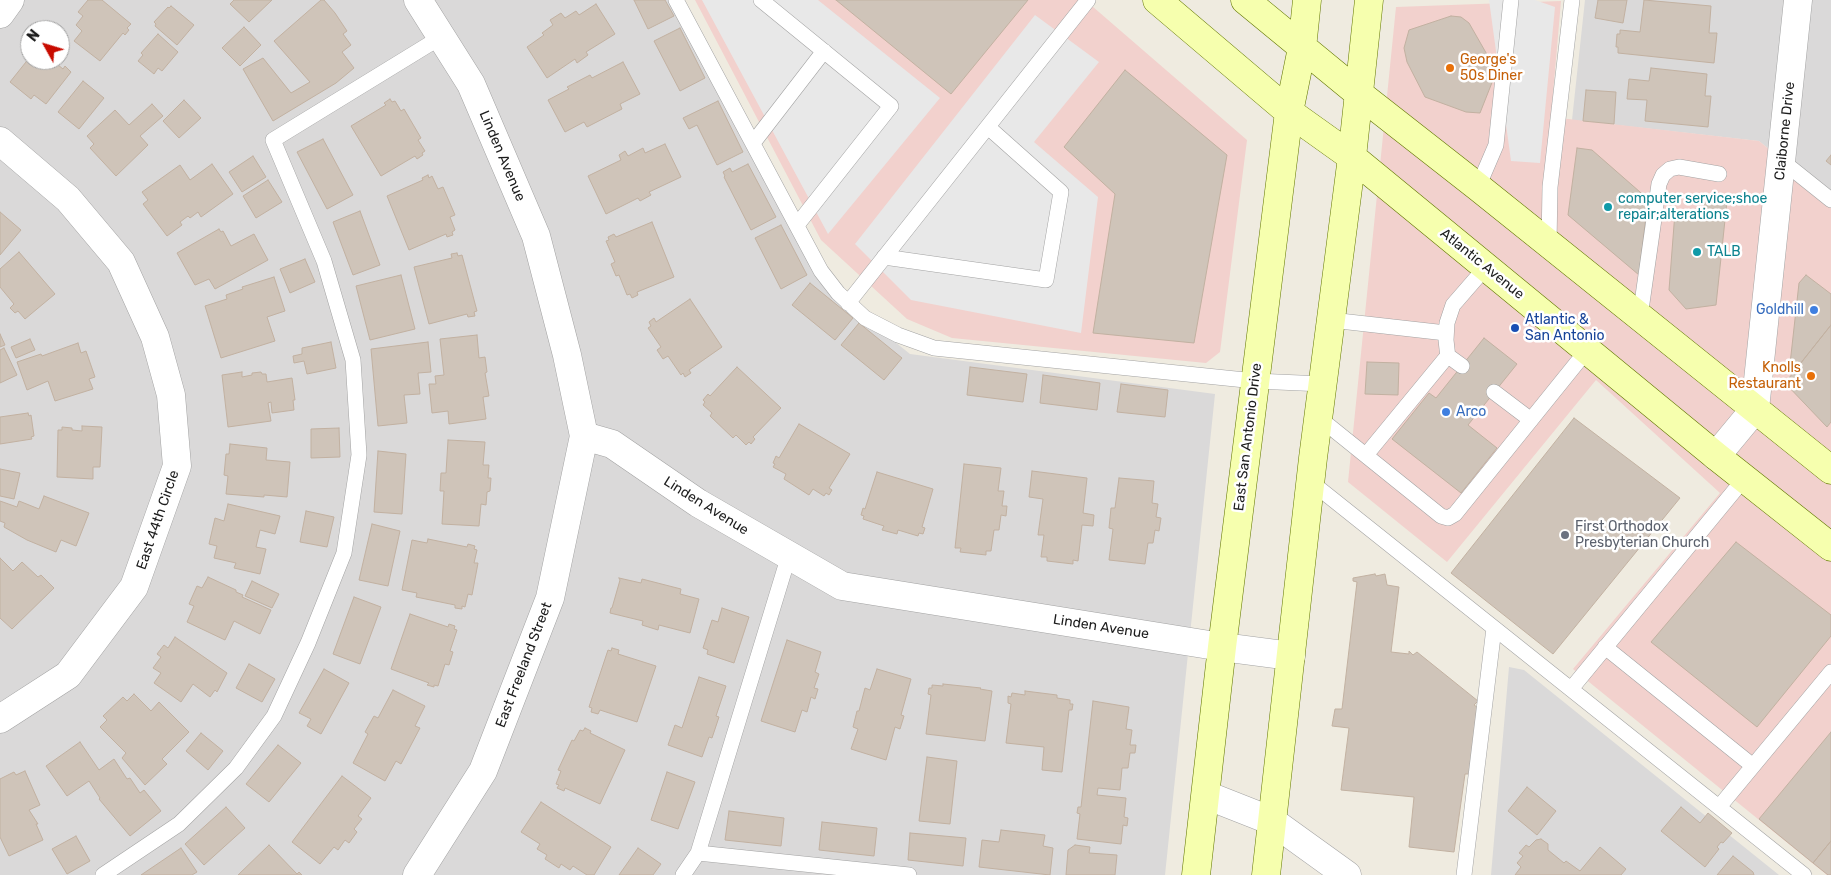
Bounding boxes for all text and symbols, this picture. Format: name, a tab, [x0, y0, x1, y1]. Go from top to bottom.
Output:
north arrow	[20, 20, 70, 70]
text: N	[24, 27, 44, 45]
place label: George's 50s Diner	[1460, 52, 1522, 84]
marker: George's 50s Diner	[1444, 62, 1456, 74]
street label: Claiborne Drive	[1771, 81, 1799, 181]
street label: Linden Avenue	[475, 108, 529, 204]
place label: computer service;shoe repair;alterations	[1618, 191, 1767, 223]
marker: computer service;shoe repair;alterations	[1602, 201, 1614, 213]
street label: Atlantic Avenue	[1437, 225, 1527, 303]
place label: TALB	[1707, 244, 1741, 260]
marker: TALB	[1691, 246, 1703, 258]
place label: Goldhill	[1756, 302, 1804, 318]
marker: Goldhill	[1808, 304, 1820, 316]
place label: Atlantic & San Antonio	[1525, 312, 1605, 344]
marker: Atlantic & San Antonio	[1509, 322, 1521, 334]
place label: Knolls Restaurant	[1729, 360, 1801, 392]
street label: East San Antonio Drive	[1231, 362, 1265, 512]
marker: Knolls Restaurant	[1805, 370, 1817, 382]
place label: Arco	[1456, 404, 1486, 420]
marker: Arco	[1440, 406, 1452, 418]
street label: East 44th Circle	[133, 468, 183, 572]
street label: Linden Avenue	[660, 473, 752, 539]
place label: First Orthodox Presbyterian Church	[1575, 519, 1709, 552]
marker: First Orthodox Presbyterian Church	[1559, 529, 1571, 541]
street label: East Freeland Street	[492, 600, 556, 730]
street label: Linden Avenue	[1052, 611, 1150, 643]

